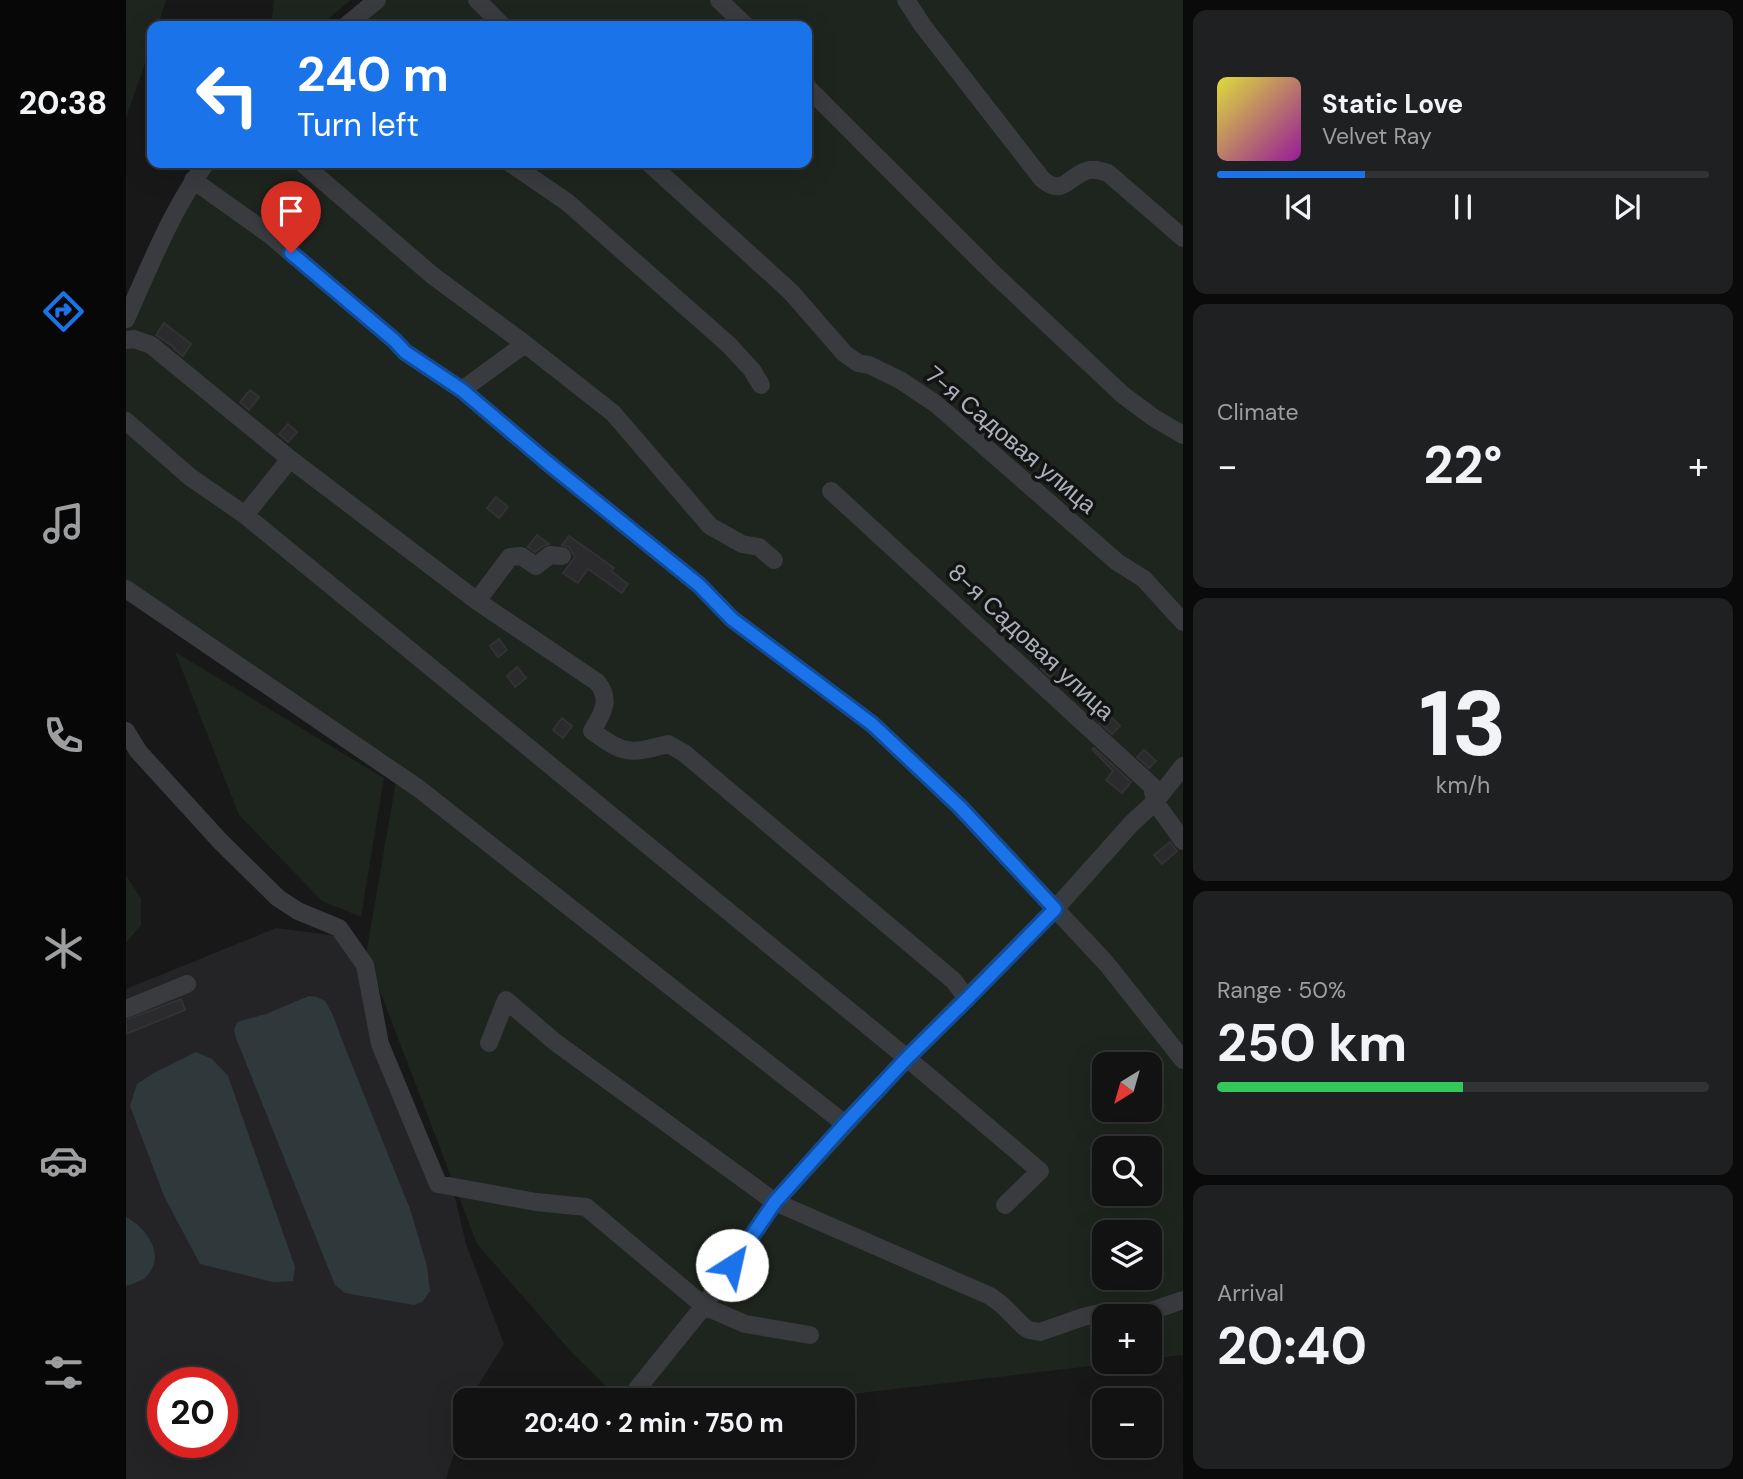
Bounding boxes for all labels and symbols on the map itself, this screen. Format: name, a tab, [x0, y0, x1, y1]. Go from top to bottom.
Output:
pin	[261, 181, 321, 253]
street label: 7-я Садовая улица	[919, 359, 1104, 521]
street label: 8-я Садовая улица	[942, 556, 1122, 727]
north arrow	[1092, 1052, 1162, 1122]
position arrow	[695, 1228, 769, 1302]
speed limit sign: 20	[147, 1367, 238, 1458]

